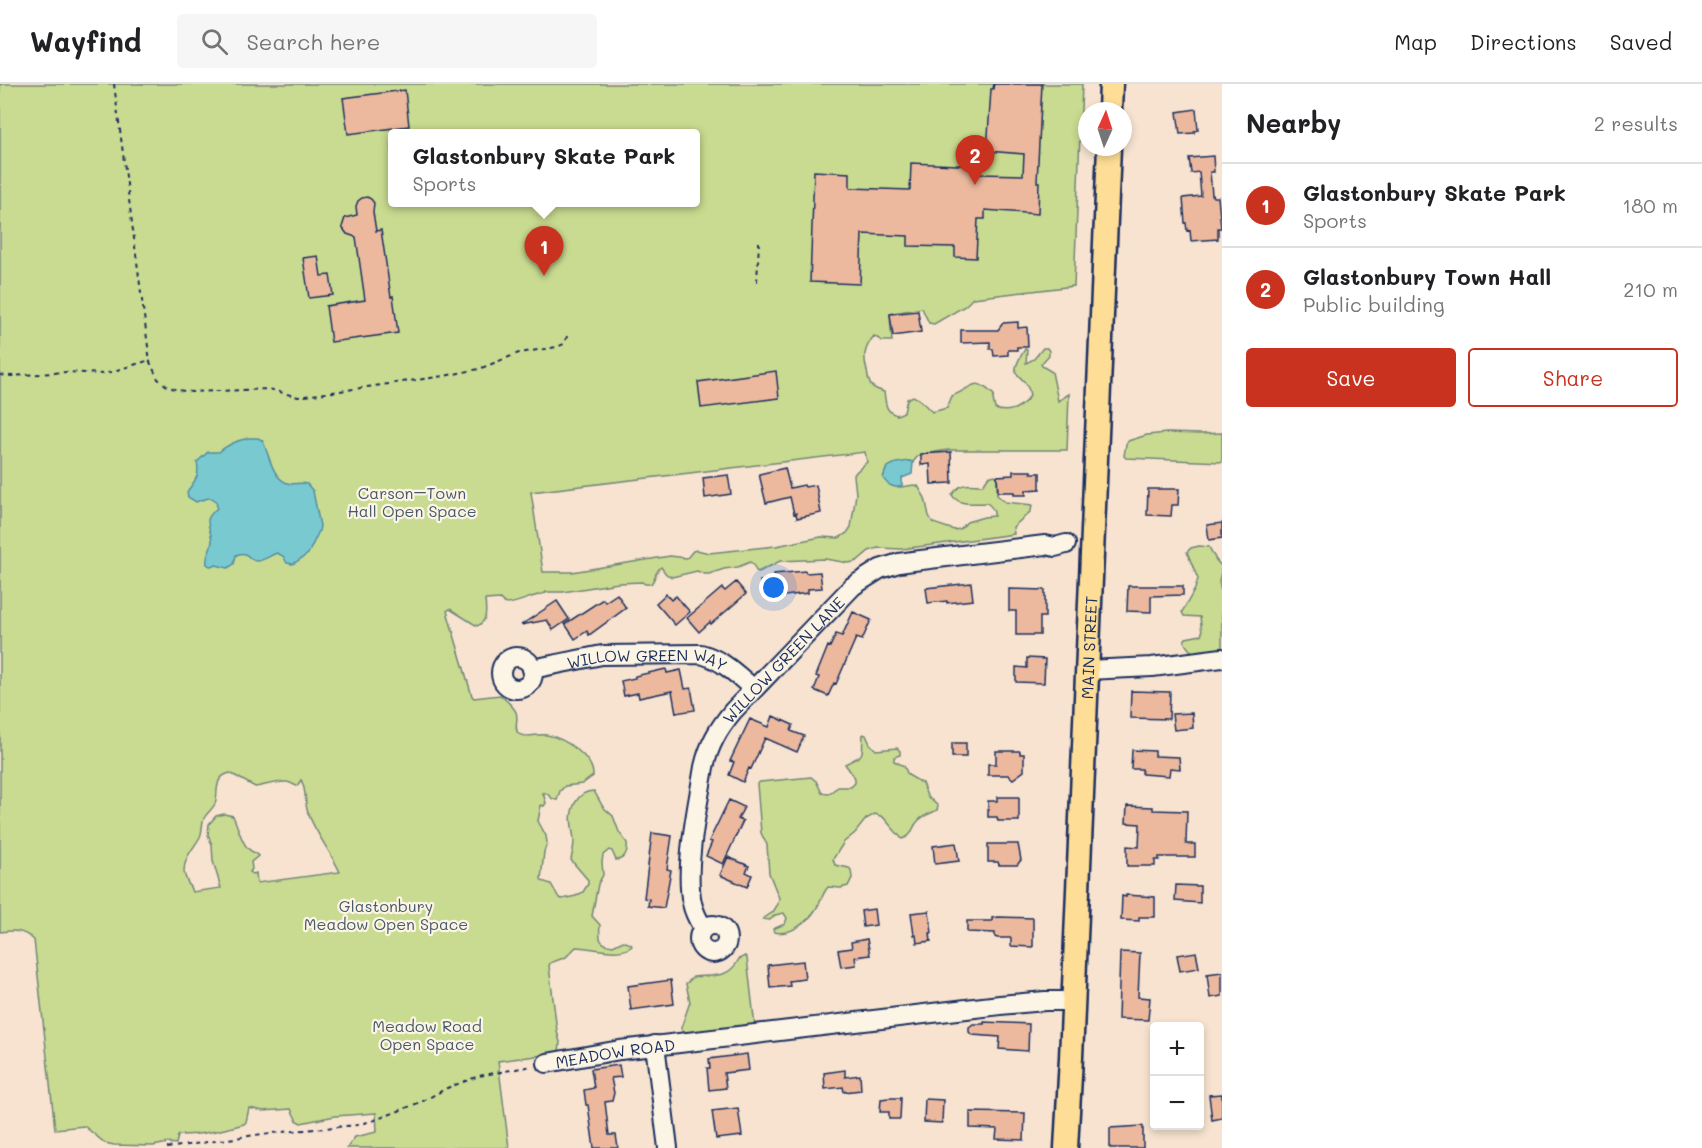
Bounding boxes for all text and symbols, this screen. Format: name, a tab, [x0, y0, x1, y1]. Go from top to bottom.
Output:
search box	[177, 14, 597, 68]
text: Wayfind	[30, 23, 141, 59]
icon: search	[198, 25, 231, 58]
text: Search here	[246, 27, 380, 56]
text: Map	[1394, 28, 1437, 55]
text: Directions	[1470, 28, 1577, 55]
text: Saved	[1610, 28, 1672, 55]
north arrow	[1078, 102, 1132, 156]
text: Nearby	[1246, 106, 1341, 140]
text: 2 results	[1594, 110, 1678, 136]
popup	[388, 129, 700, 207]
pin: 2	[956, 135, 994, 185]
text: Glastonbury Skate Park	[413, 141, 675, 170]
text: Sports	[413, 170, 477, 196]
text: Glastonbury Skate Park	[1303, 178, 1566, 207]
text: 1	[1261, 192, 1270, 218]
text: 180 m	[1622, 192, 1678, 218]
text: Sports	[1303, 207, 1367, 233]
pin: 1	[524, 226, 564, 276]
text: Glastonbury Town Hall	[1303, 262, 1551, 291]
text: 2	[1260, 276, 1271, 302]
text: 210 m	[1623, 276, 1678, 302]
text: Public building	[1303, 291, 1445, 317]
button: Save	[1246, 348, 1456, 407]
button: Share	[1468, 348, 1678, 407]
park label: Carson–Town Hall Open Space	[347, 482, 477, 521]
your location	[759, 573, 788, 602]
street label: WILLOW GREEN LANE	[717, 592, 848, 727]
street label: MAIN STREET	[1075, 595, 1101, 700]
street label: WILLOW GREEN WAY	[565, 643, 732, 675]
park label: Glastonbury Meadow Open Space	[304, 895, 468, 934]
park label: Meadow Road Open Space	[372, 1015, 482, 1054]
map controls	[1150, 1022, 1204, 1130]
button: +	[1150, 1022, 1204, 1076]
street label: MEADOW ROAD	[554, 1033, 676, 1072]
button: −	[1150, 1076, 1204, 1130]

